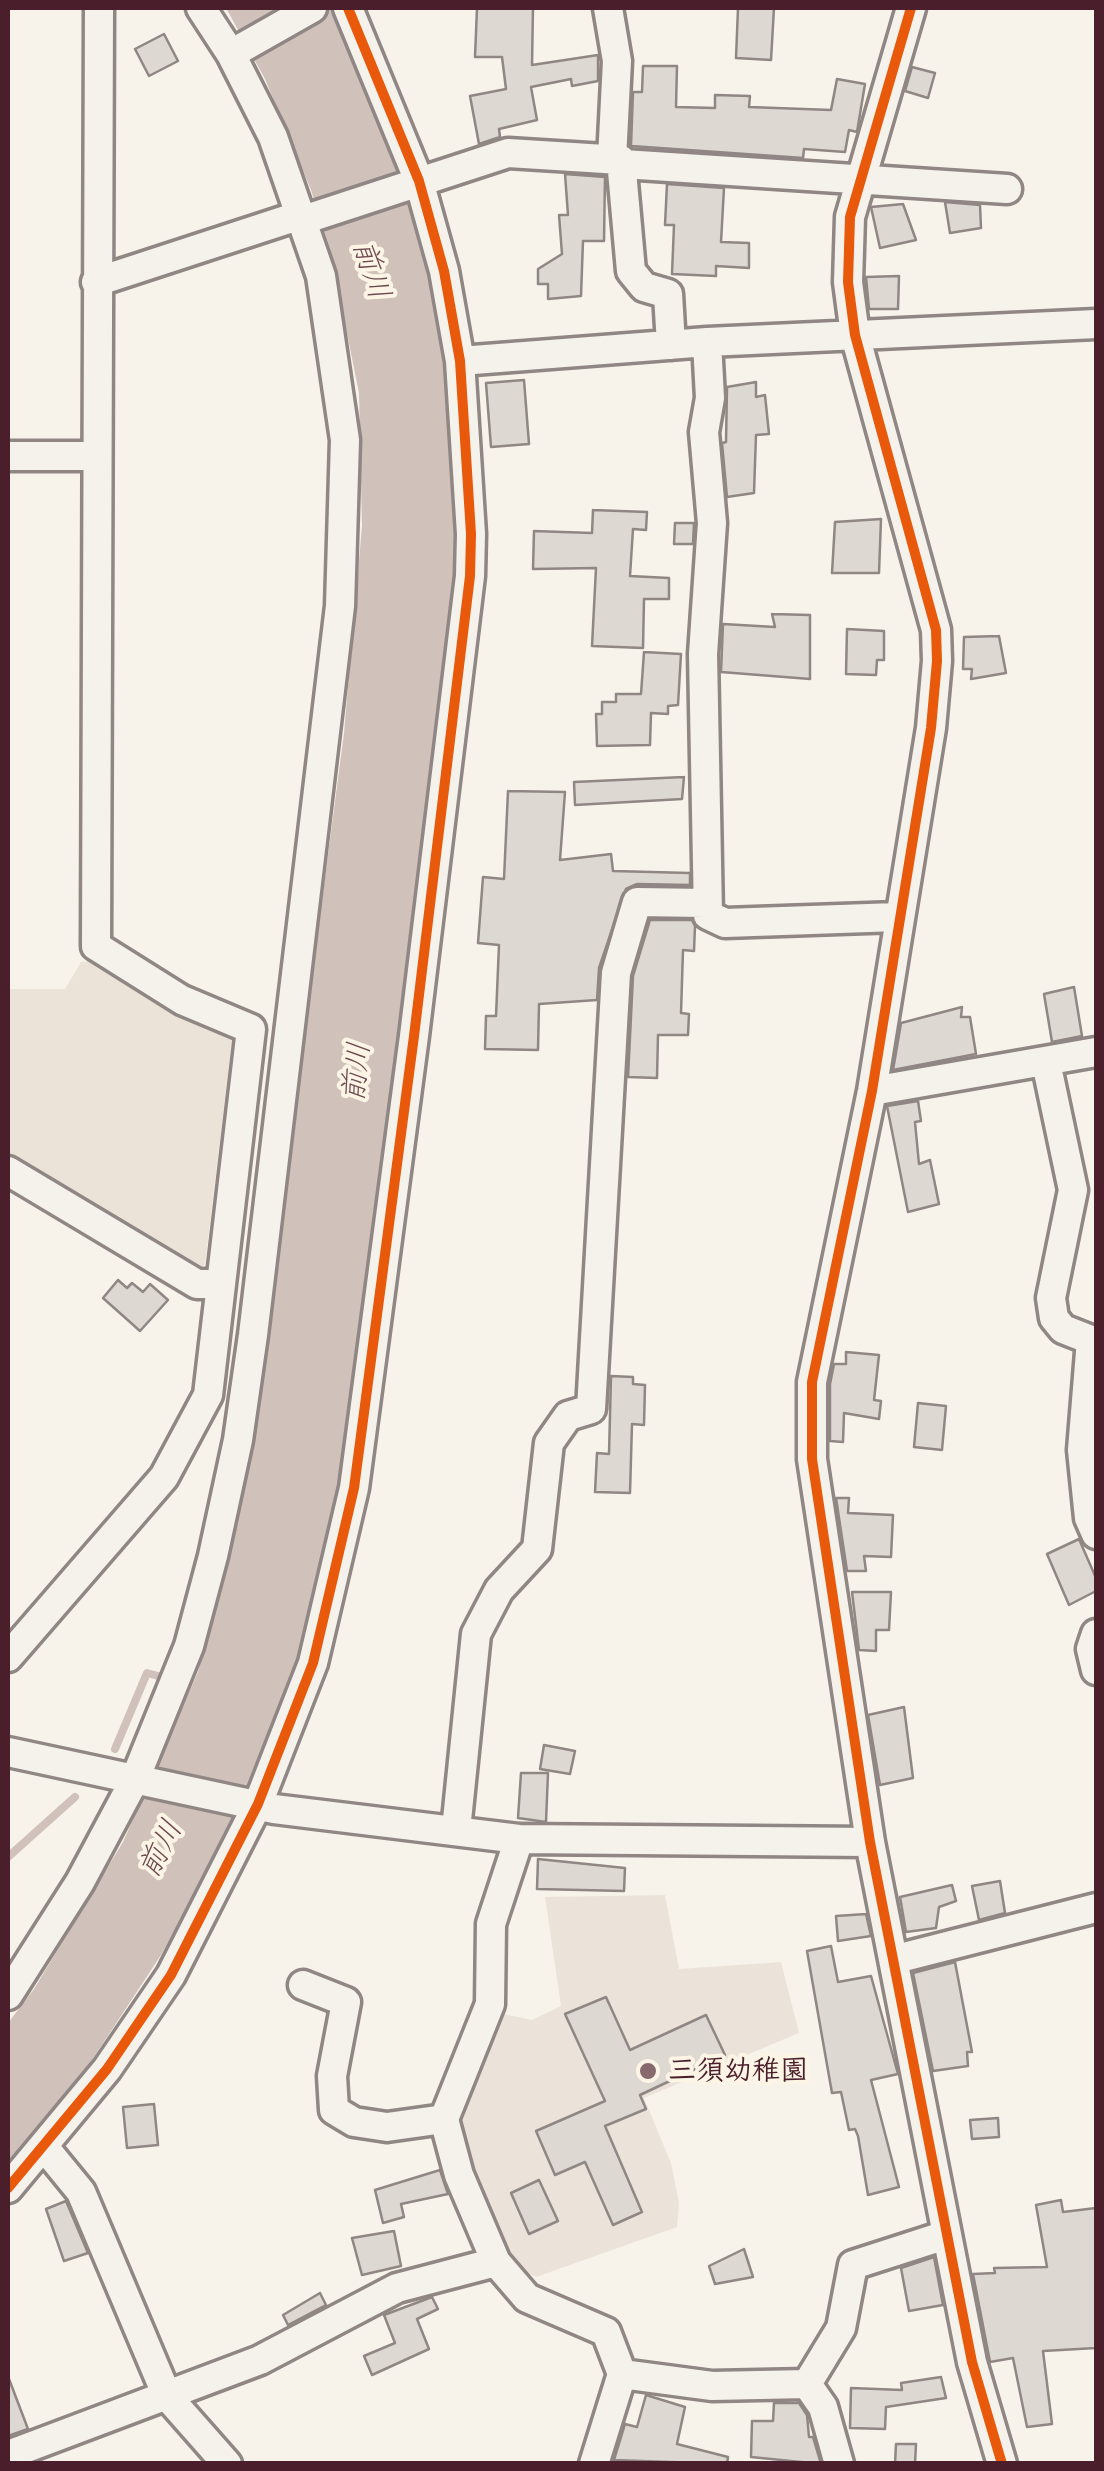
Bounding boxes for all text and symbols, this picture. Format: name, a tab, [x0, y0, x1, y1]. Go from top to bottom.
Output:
water label: 前川	[345, 236, 397, 304]
water label: 前川	[336, 1040, 378, 1104]
water label: 前川	[131, 1814, 191, 1884]
place label: 三須幼稚園	[668, 2054, 808, 2088]
marker: 三須幼稚園	[637, 2060, 659, 2082]

